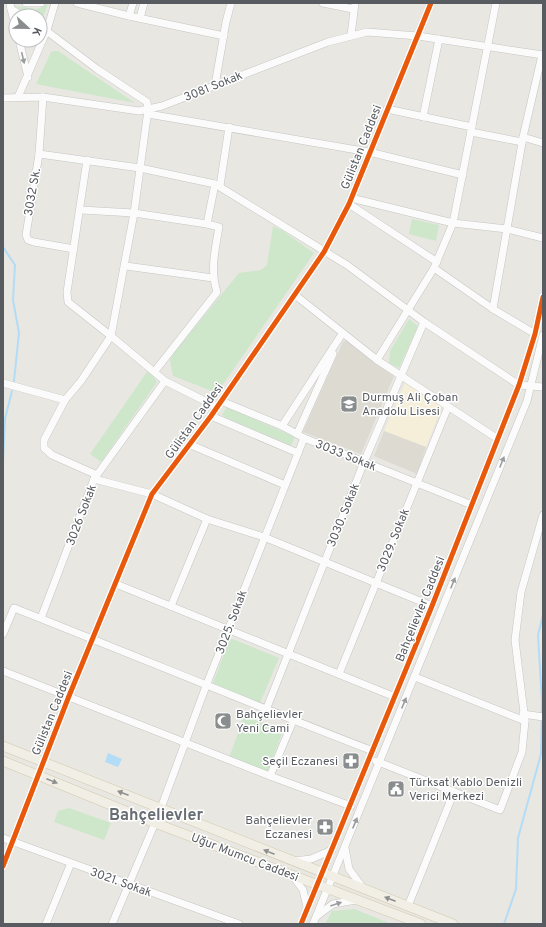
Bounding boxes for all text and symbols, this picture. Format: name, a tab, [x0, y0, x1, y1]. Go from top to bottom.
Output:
north arrow	[8, 8, 48, 48]
text: K	[28, 25, 44, 38]
one-way arrow	[21, 52, 27, 65]
street label: 3081 Sokak	[182, 68, 245, 106]
street label: Gülistan Caddesi	[338, 103, 386, 192]
street label: 3032 Sk.	[21, 167, 45, 217]
street label: Gülistan Caddesi	[162, 381, 228, 463]
place label: Durmuş Ali Çoban Anadolu Lisesi	[362, 390, 458, 420]
school or university icon: Durmuş Ali Çoban Anadolu Lisesi	[339, 394, 359, 414]
street label: 3033 Sokak	[313, 436, 379, 475]
one-way arrow	[499, 457, 505, 468]
street label: 3030. Sokak	[324, 481, 364, 550]
street label: 3026 Sokak	[63, 482, 101, 548]
street label: 3029. Sokak	[374, 506, 414, 575]
street label: Bahçelievler Caddesi	[392, 554, 449, 664]
one-way arrow	[451, 576, 457, 588]
street label: 3025. Sokak	[212, 588, 252, 657]
street label: Gülistan Caddesi	[29, 669, 77, 758]
one-way arrow	[402, 697, 408, 709]
place label: Bahçelievler Yeni Cami	[236, 707, 303, 737]
mosque icon: Bahçelievler Yeni Cami	[213, 711, 233, 731]
pharmacy icon: Seçil Eczanesi	[341, 751, 361, 771]
place label: Seçil Eczanesi	[262, 754, 338, 770]
place label: Türksat Kablo Denizli Verici Merkezi	[409, 775, 522, 805]
one-way arrow	[46, 778, 57, 784]
public building icon: Türksat Kablo Denizli Verici Merkezi	[386, 779, 406, 799]
one-way arrow	[116, 789, 128, 795]
district label: Bahçelievler	[109, 806, 203, 826]
place label: Bahçelievler Eczanesi	[245, 813, 312, 843]
pharmacy icon: Bahçelievler Eczanesi	[315, 817, 335, 837]
one-way arrow	[352, 817, 358, 829]
street label: Uğur Mumcu Caddesi	[188, 830, 301, 886]
one-way arrow	[263, 849, 275, 855]
street label: 3021. Sokak	[88, 864, 154, 901]
one-way arrow	[384, 896, 396, 902]
one-way arrow	[331, 901, 343, 907]

